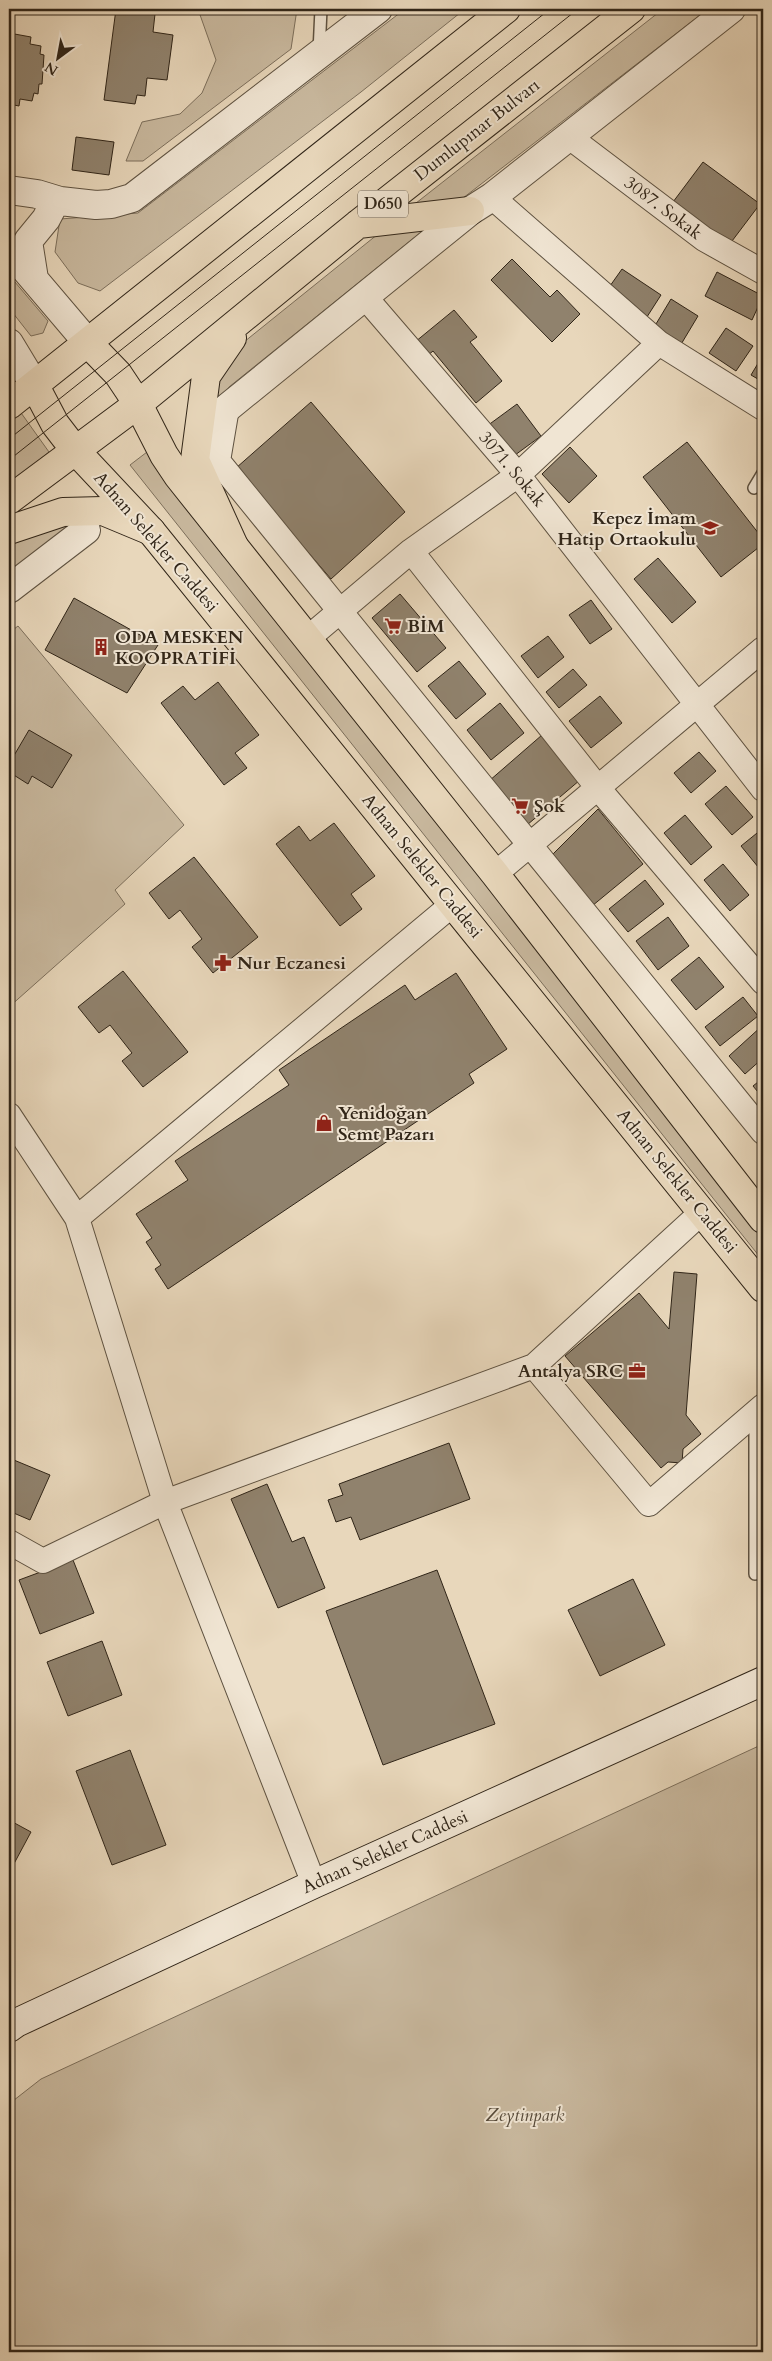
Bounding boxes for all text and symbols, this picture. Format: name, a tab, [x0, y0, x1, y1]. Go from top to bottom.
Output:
north arrow	[32, 32, 82, 82]
text: N	[41, 57, 62, 80]
street label: Dumlupınar Bulvarı	[409, 73, 545, 187]
street label: 3087. Sokak	[619, 170, 708, 246]
road number: D650	[358, 190, 408, 218]
street label: 3071. Sokak	[473, 426, 551, 513]
street label: Adnan Selekler Caddesi	[88, 466, 224, 618]
place label: Kepez İmam Hatip Ortaokulu	[558, 506, 696, 552]
school or university icon: Kepez İmam Hatip Ortaokulu	[700, 518, 720, 538]
place label: BİM	[407, 614, 445, 639]
supermarket icon: BİM	[383, 616, 403, 636]
place label: ODA MESKEN KOOPRATİFİ	[115, 625, 244, 671]
building icon: ODA MESKEN KOOPRATİFİ	[91, 637, 111, 657]
street label: Adnan Selekler Caddesi	[356, 789, 488, 943]
place label: Şok	[534, 794, 566, 819]
supermarket icon: Şok	[510, 796, 530, 816]
place label: Nur Eczanesi	[237, 951, 346, 976]
pharmacy icon: Nur Eczanesi	[213, 953, 233, 973]
place label: Yenidoğan Semt Pazarı	[338, 1101, 435, 1147]
street label: Adnan Selekler Caddesi	[611, 1104, 743, 1258]
shop icon: Yenidoğan Semt Pazarı	[314, 1113, 334, 1133]
place label: Antalya SRC	[518, 1359, 623, 1384]
office icon: Antalya SRC	[627, 1361, 647, 1381]
street label: Adnan Selekler Caddesi	[298, 1804, 472, 1900]
park label: Zeytinpark	[486, 2103, 564, 2128]

